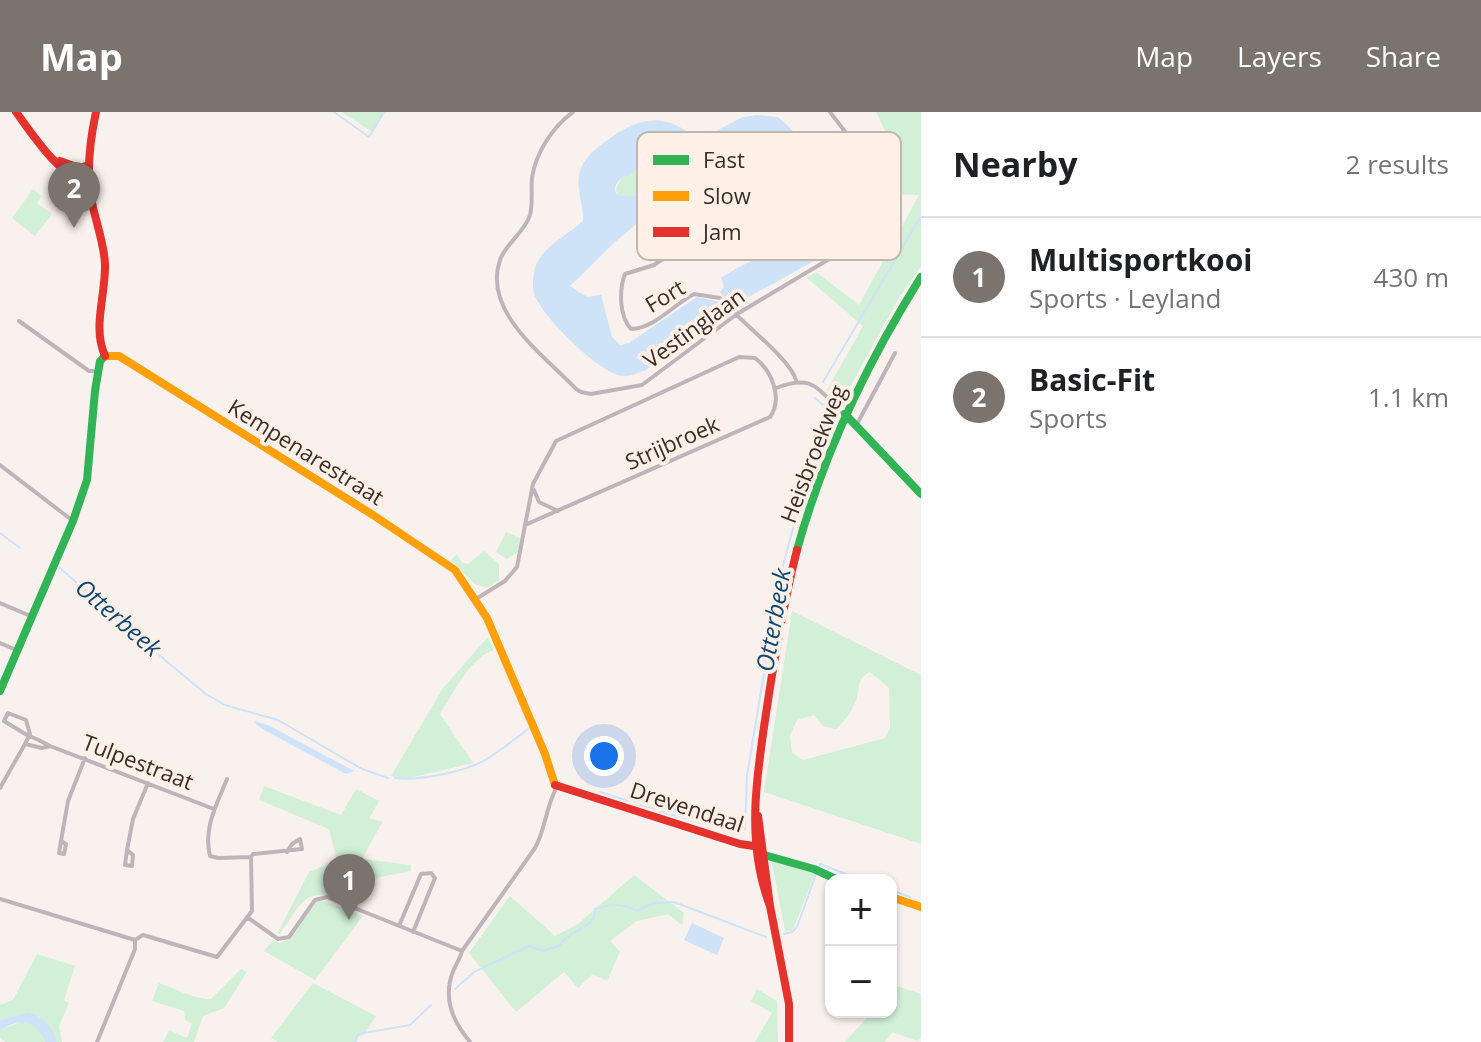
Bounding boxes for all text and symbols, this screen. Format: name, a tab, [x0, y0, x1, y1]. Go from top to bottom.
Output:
text: Map	[40, 30, 123, 82]
text: Map	[1135, 37, 1193, 75]
text: Layers	[1237, 37, 1322, 75]
text: Share	[1366, 37, 1441, 75]
legend	[637, 132, 901, 260]
text: Nearby	[953, 141, 1078, 187]
text: Fast	[703, 144, 745, 174]
text: 2 results	[1346, 146, 1449, 182]
pin: 2	[48, 162, 100, 228]
text: Slow	[703, 180, 751, 210]
text: Jam	[701, 216, 742, 246]
text: Multisportkooi	[1029, 239, 1252, 280]
text: 1	[972, 259, 986, 295]
text: 430 m	[1374, 259, 1449, 295]
street label: Fort	[639, 272, 690, 319]
street label: Vestinglaan	[637, 280, 750, 374]
text: Sports · Leyland	[1029, 280, 1222, 316]
text: Basic-Fit	[1029, 359, 1155, 400]
text: 2	[972, 379, 986, 415]
text: 1.1 km	[1368, 379, 1449, 415]
street label: Heisbroekweg	[772, 380, 852, 527]
street label: Kempenarestraat	[223, 391, 390, 511]
text: Sports	[1029, 400, 1107, 436]
street label: Strijbroek	[620, 408, 724, 476]
water label: Otterbeek	[747, 564, 798, 674]
water label: Otterbeek	[69, 570, 170, 664]
street label: Tulpestraat	[79, 726, 198, 796]
your location	[584, 736, 624, 776]
street label: Drevendaal	[627, 774, 748, 838]
pin: 1	[323, 854, 375, 920]
map controls	[825, 874, 897, 1018]
button: +	[825, 874, 897, 946]
button: −	[825, 946, 897, 1018]

